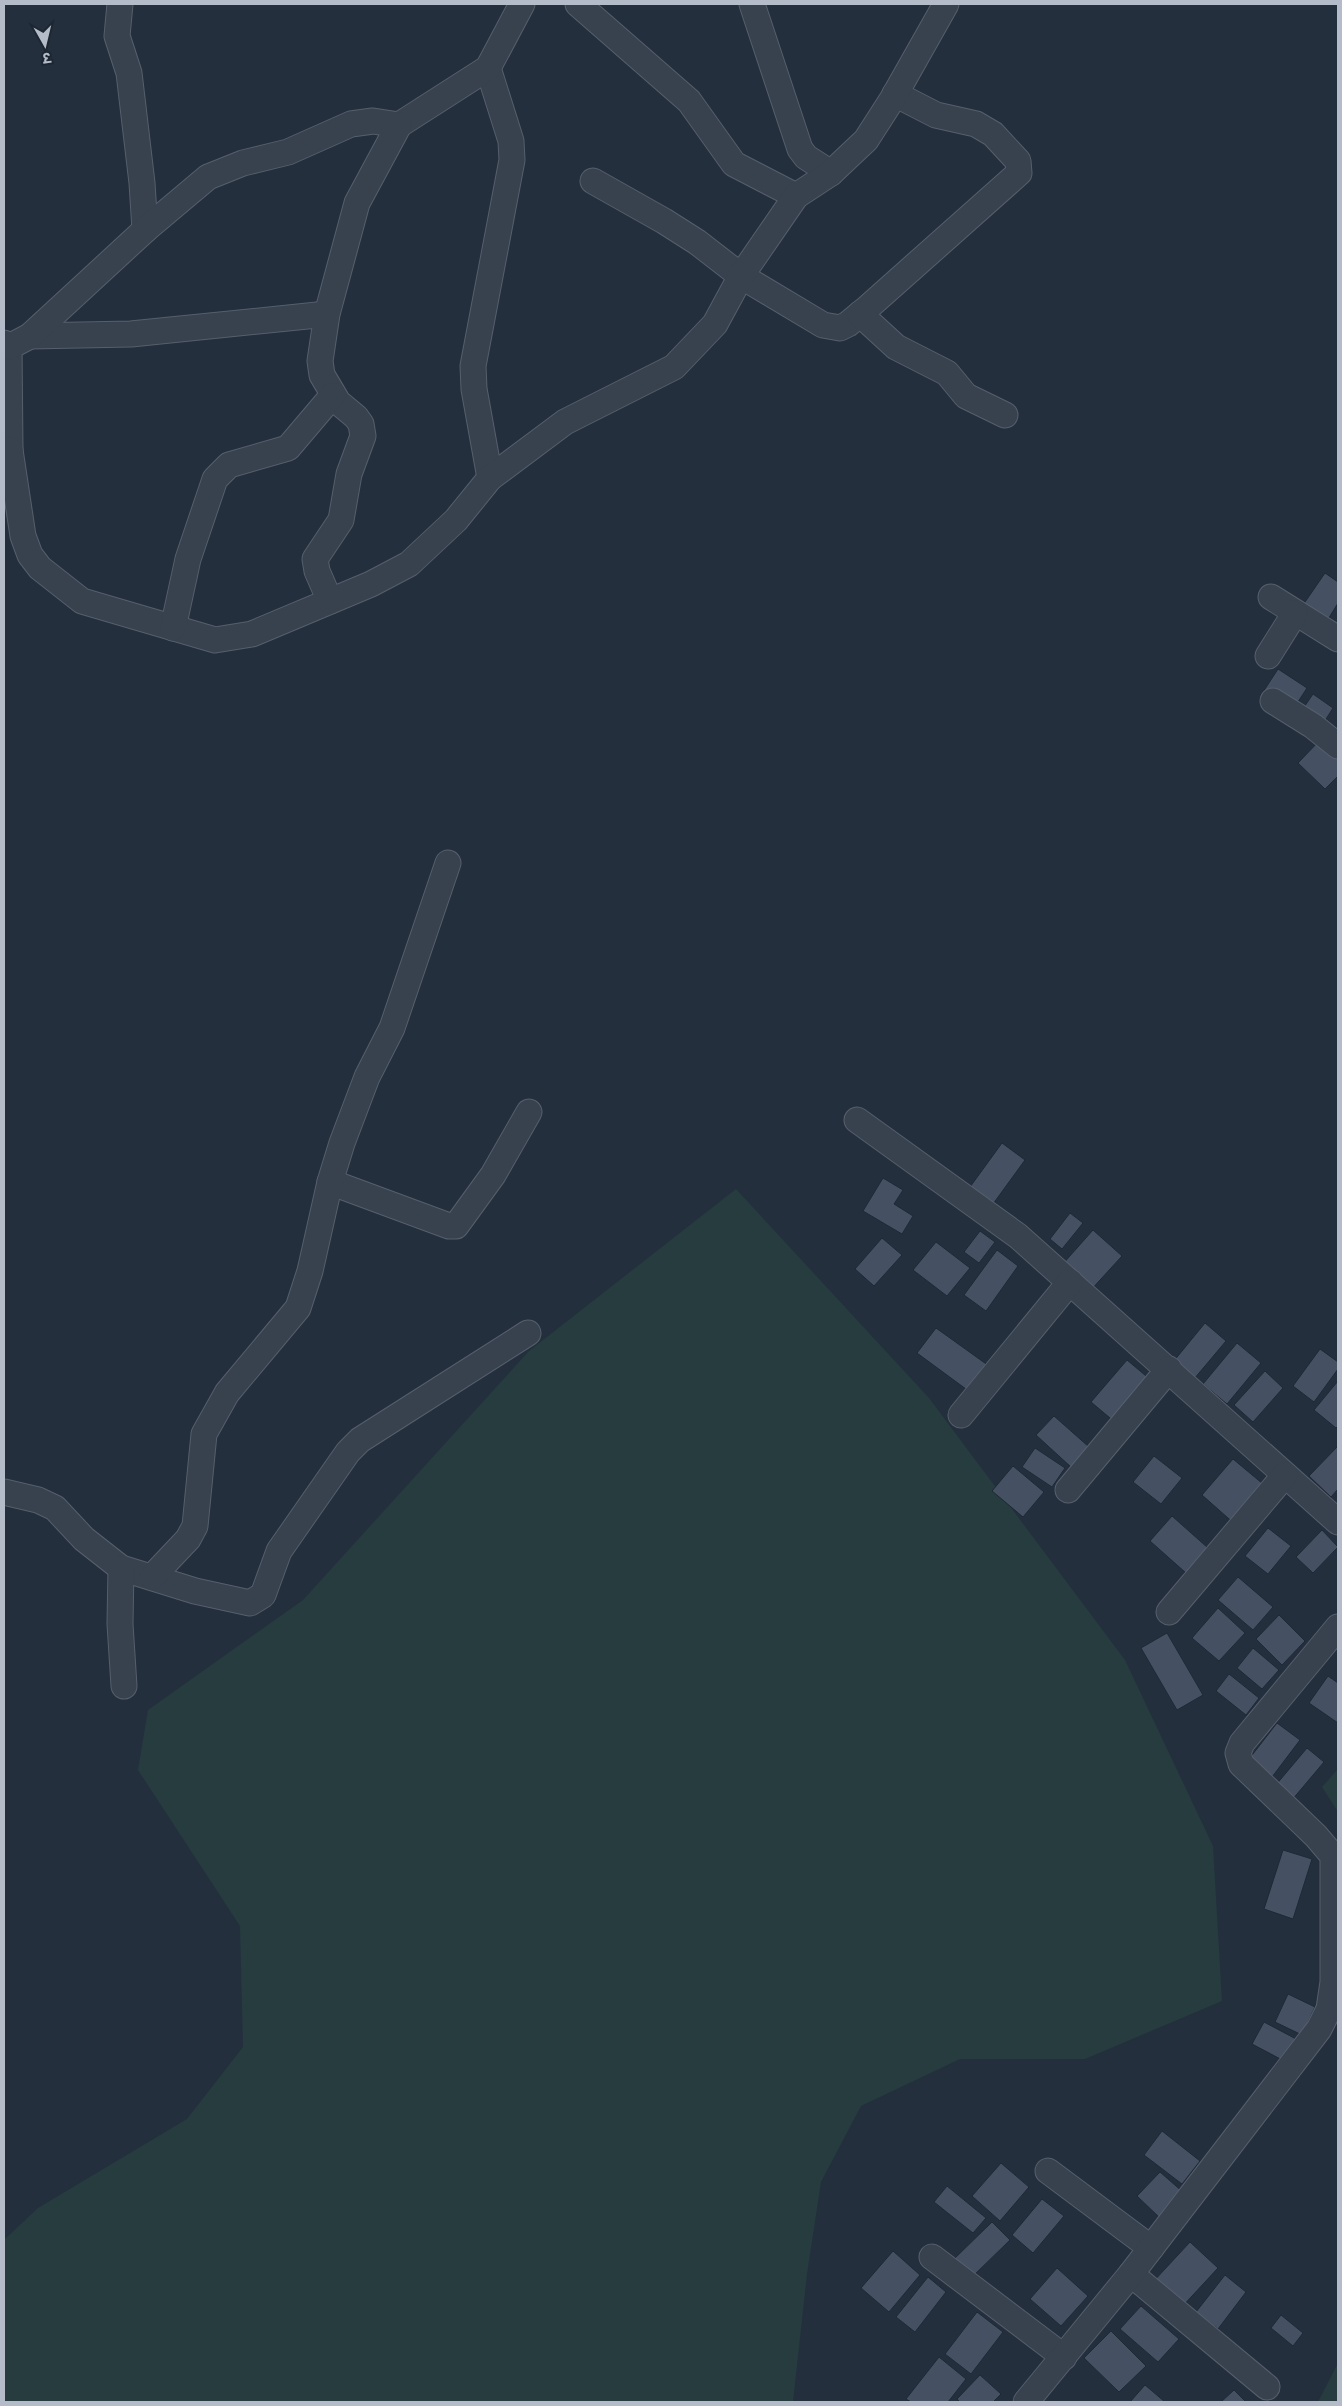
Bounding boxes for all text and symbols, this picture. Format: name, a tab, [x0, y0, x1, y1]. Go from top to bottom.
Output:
north arrow	[20, 20, 70, 70]
text: उ	[40, 47, 53, 68]

